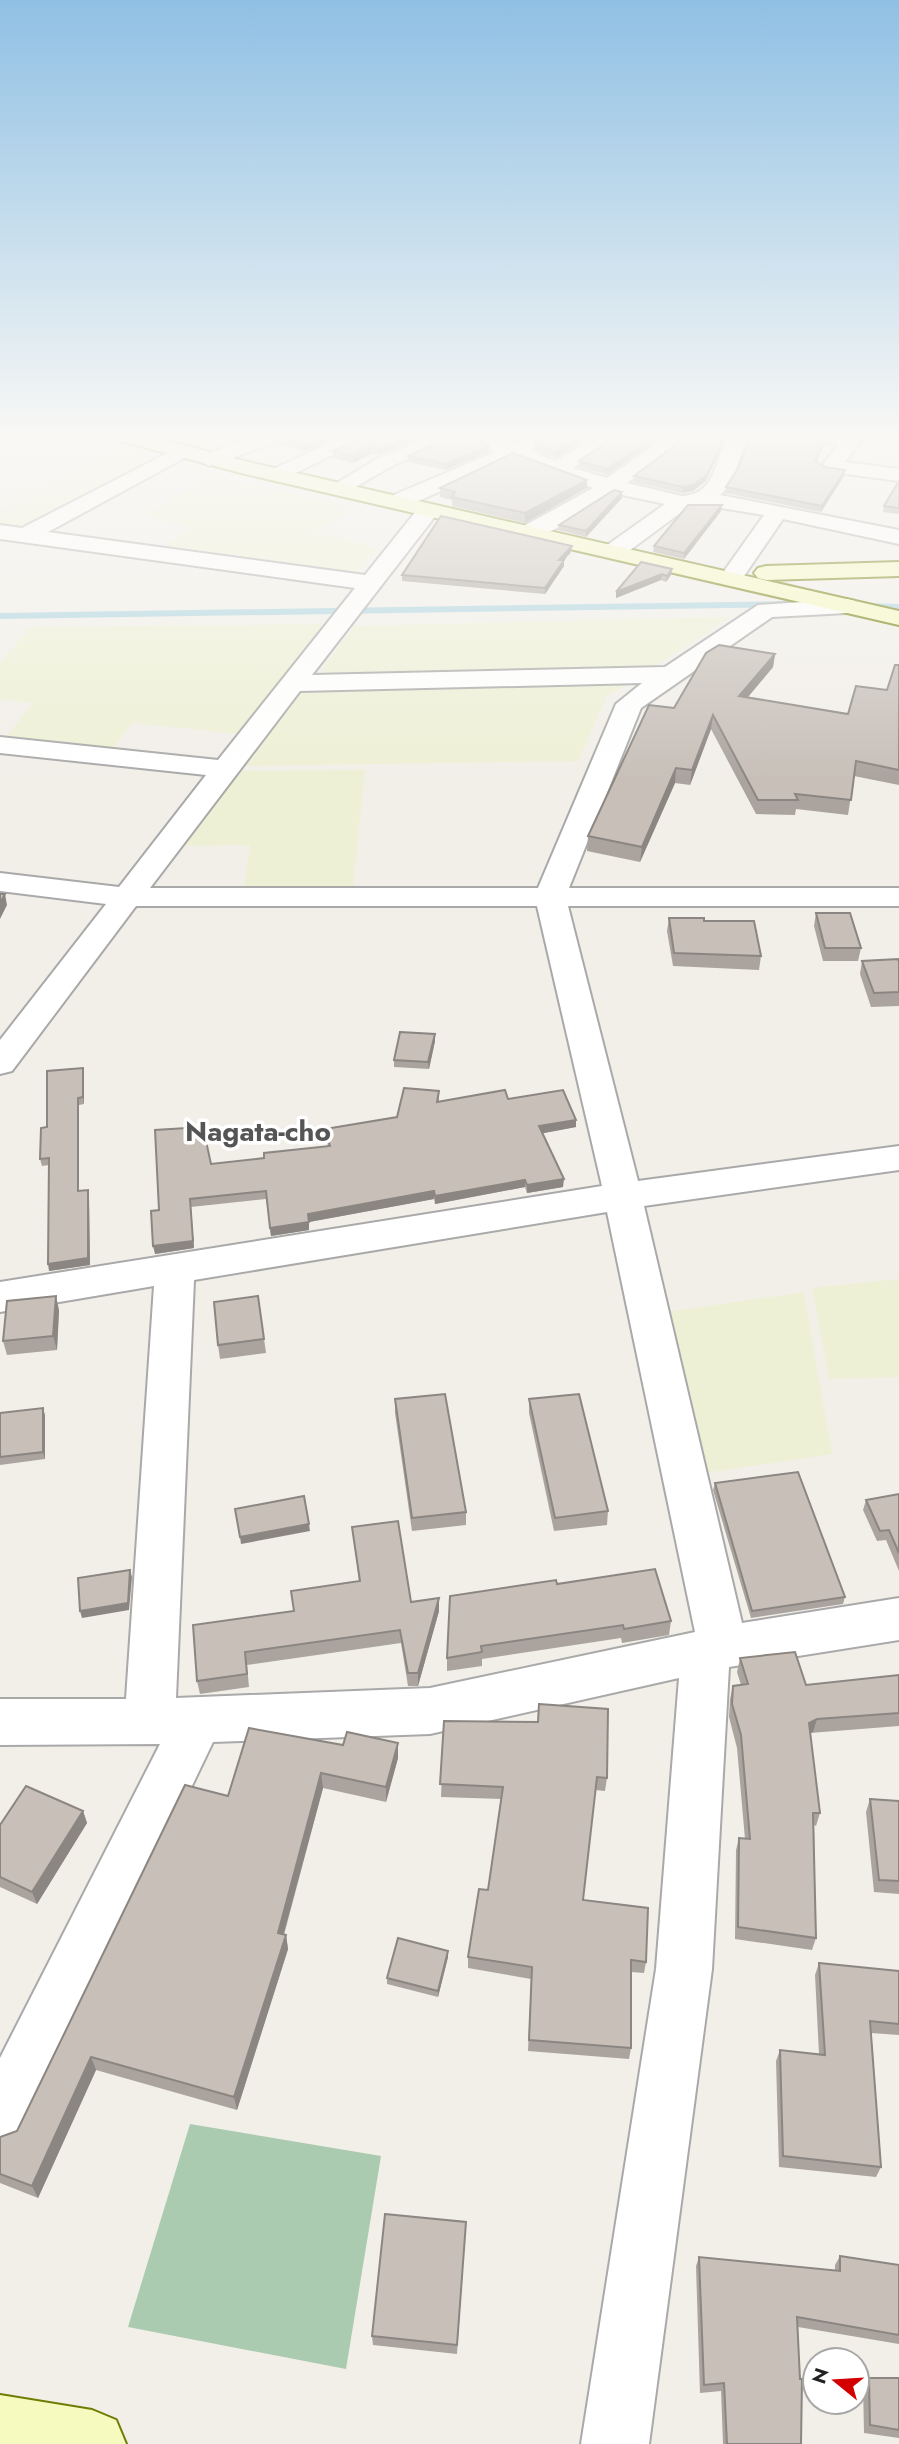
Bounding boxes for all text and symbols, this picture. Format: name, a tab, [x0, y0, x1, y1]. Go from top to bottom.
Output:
district label: Nagata-cho	[185, 1111, 331, 1152]
north arrow	[801, 2346, 871, 2416]
text: N	[805, 2365, 835, 2387]

